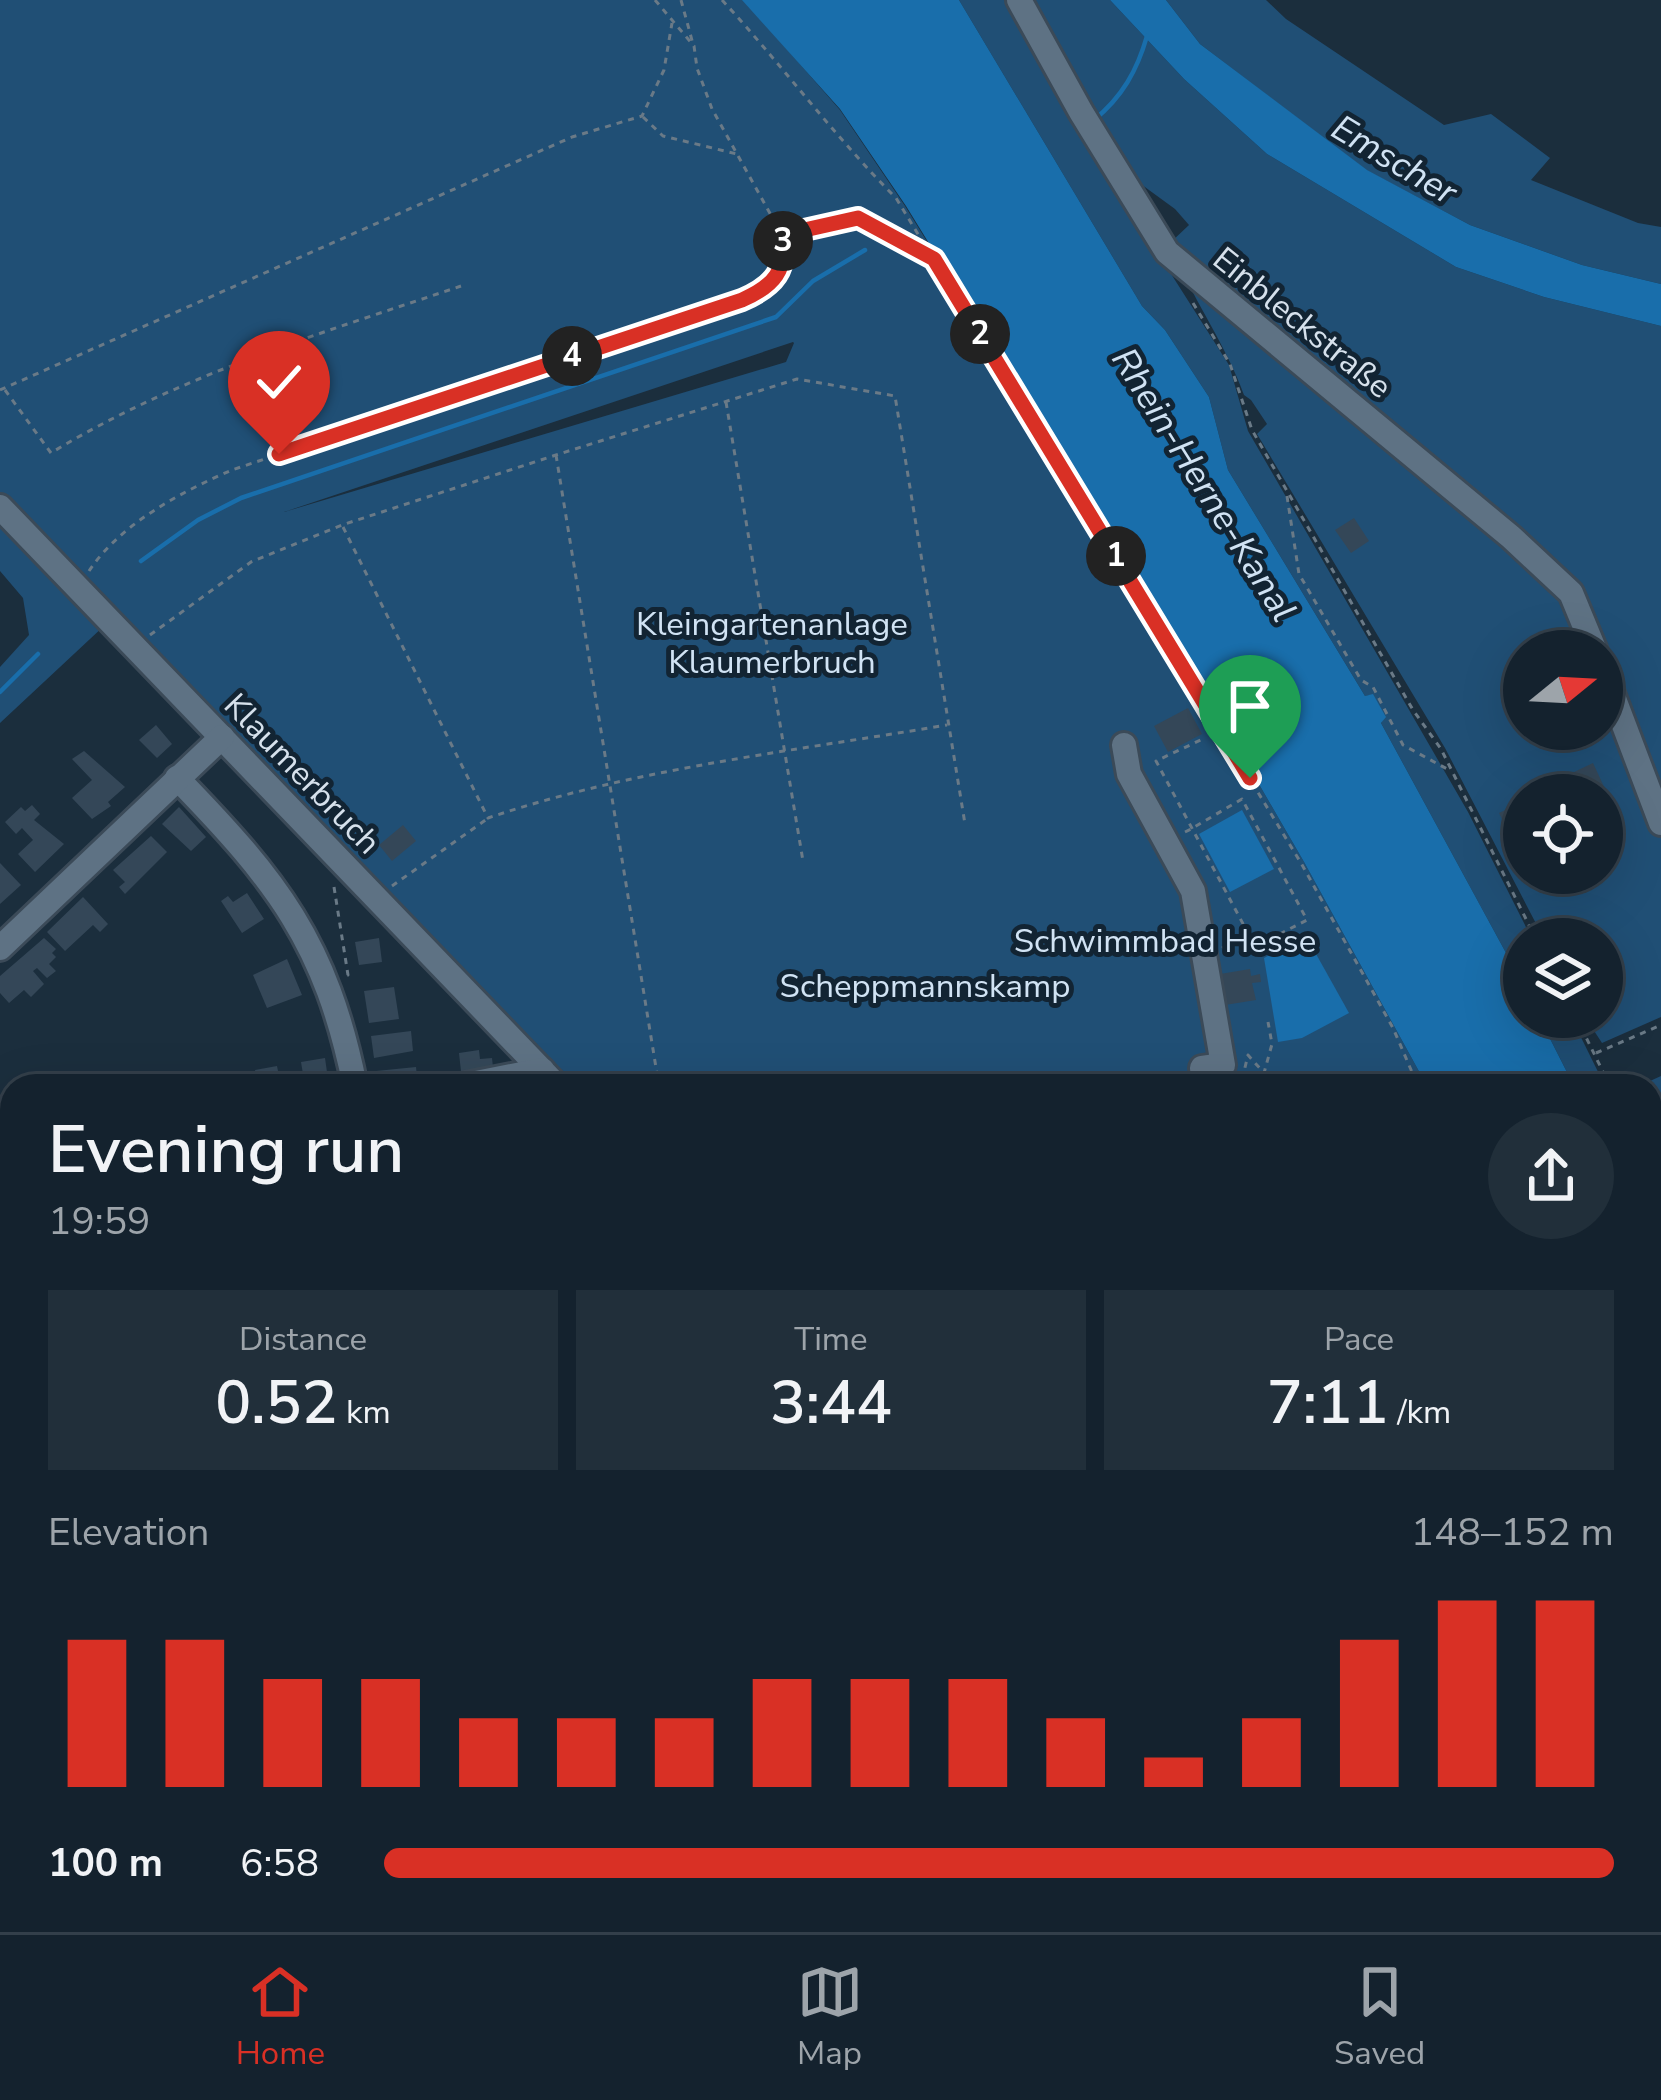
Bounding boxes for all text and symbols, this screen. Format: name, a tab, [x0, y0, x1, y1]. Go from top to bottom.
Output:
water label: Emscher	[1322, 104, 1467, 217]
pin: 3	[753, 211, 813, 271]
text: 3	[773, 218, 793, 263]
street label: Einbleckstraße	[1203, 237, 1401, 409]
pin: 2	[950, 304, 1010, 364]
text: 2	[970, 311, 990, 356]
pin: 4	[542, 326, 602, 386]
pin	[228, 331, 330, 454]
text: 4	[562, 333, 582, 378]
water label: Rhein-Herne-Kanal	[1100, 339, 1308, 631]
icon: check	[246, 349, 312, 415]
pin: 1	[1086, 526, 1146, 586]
text: 1	[1106, 533, 1126, 578]
park label: Kleingartenanlage Klaumerbruch	[636, 602, 908, 685]
north arrow	[1503, 630, 1623, 750]
map controls	[1503, 630, 1623, 1038]
pin	[1199, 655, 1301, 778]
icon: arrive	[1217, 673, 1283, 739]
street label: Klaumerbruch	[214, 684, 390, 864]
button: locate	[1503, 774, 1623, 894]
button: layers	[1503, 918, 1623, 1038]
park label: Schwimmbad Hesse	[1014, 919, 1316, 964]
park label: Scheppmannskamp	[780, 964, 1070, 1009]
text: Evening run	[48, 1105, 404, 1195]
button: share	[1488, 1113, 1614, 1239]
text: 19:59	[48, 1195, 151, 1248]
text: Distance	[239, 1317, 367, 1362]
text: Time	[794, 1317, 868, 1362]
text: Pace	[1324, 1317, 1394, 1362]
text: 0.52	[215, 1362, 338, 1444]
text: 3:44	[770, 1362, 892, 1444]
text: 7:11	[1267, 1362, 1389, 1444]
text: km	[338, 1390, 391, 1435]
text: /km	[1389, 1390, 1451, 1435]
text: Elevation	[48, 1506, 209, 1559]
text: 148–152 m	[1411, 1506, 1614, 1559]
text: 100 m	[48, 1837, 163, 1890]
text: 6:58	[240, 1837, 319, 1890]
tab: Home	[236, 1959, 325, 2076]
tab: Map	[797, 1959, 863, 2076]
tab: Saved	[1334, 1959, 1425, 2076]

